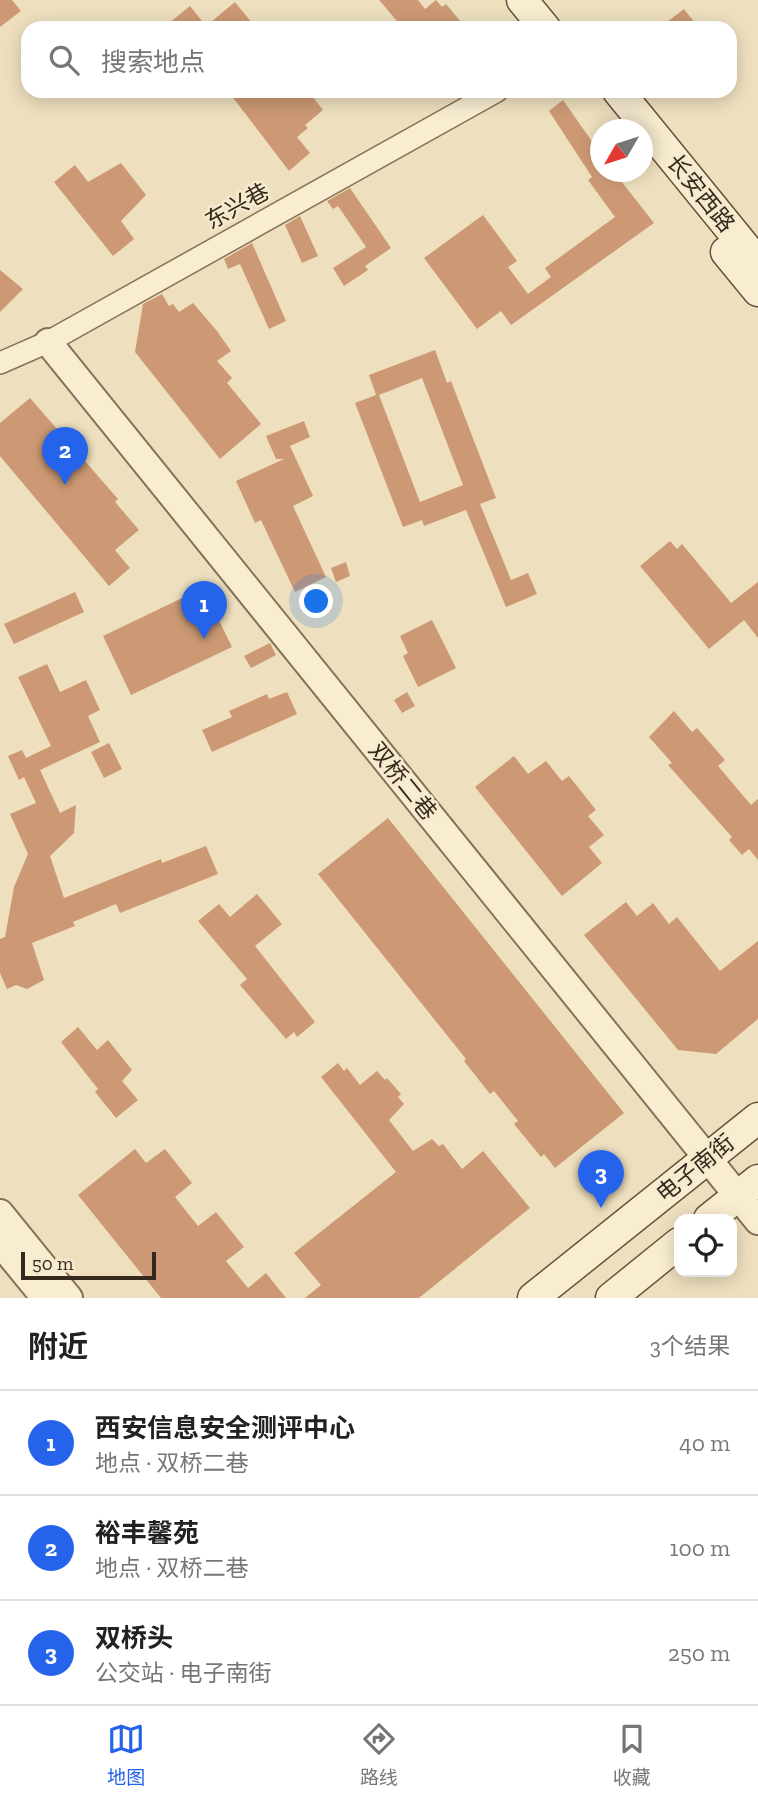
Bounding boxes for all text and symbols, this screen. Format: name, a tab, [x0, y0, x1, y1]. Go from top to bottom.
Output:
search box	[21, 21, 737, 98]
icon: search	[45, 41, 83, 79]
text: 搜索地点	[101, 46, 205, 78]
north arrow	[590, 119, 653, 182]
street label: 长安西路	[661, 148, 741, 238]
street label: 东兴巷	[200, 177, 274, 235]
pin: 2	[42, 427, 88, 485]
pin: 1	[181, 581, 227, 639]
your location	[299, 584, 333, 618]
street label: 双桥二巷	[363, 736, 443, 826]
street label: 电子南街	[650, 1128, 740, 1208]
pin: 3	[578, 1150, 624, 1208]
map controls	[674, 1214, 737, 1277]
button: locate	[674, 1214, 737, 1277]
scale bar	[21, 1249, 156, 1281]
text: 50 m	[32, 1252, 73, 1275]
text: 附近	[28, 1329, 88, 1365]
text: 3个结果	[650, 1332, 730, 1360]
text: 西安信息安全测评中心	[95, 1412, 355, 1444]
text: 1	[46, 1429, 56, 1457]
text: 40 m	[679, 1429, 730, 1457]
text: 地点 · 双桥二巷	[95, 1449, 248, 1477]
text: 裕丰馨苑	[95, 1517, 199, 1549]
text: 2	[45, 1534, 57, 1562]
text: 100 m	[670, 1534, 730, 1562]
text: 地点 · 双桥二巷	[95, 1554, 248, 1582]
text: 双桥头	[95, 1622, 173, 1654]
text: 3	[45, 1639, 57, 1667]
text: 250 m	[668, 1639, 730, 1667]
text: 公交站 · 电子南街	[95, 1659, 271, 1687]
tab: 地图	[107, 1720, 145, 1789]
tab: 路线	[360, 1720, 398, 1789]
tab: 收藏	[613, 1720, 651, 1789]

